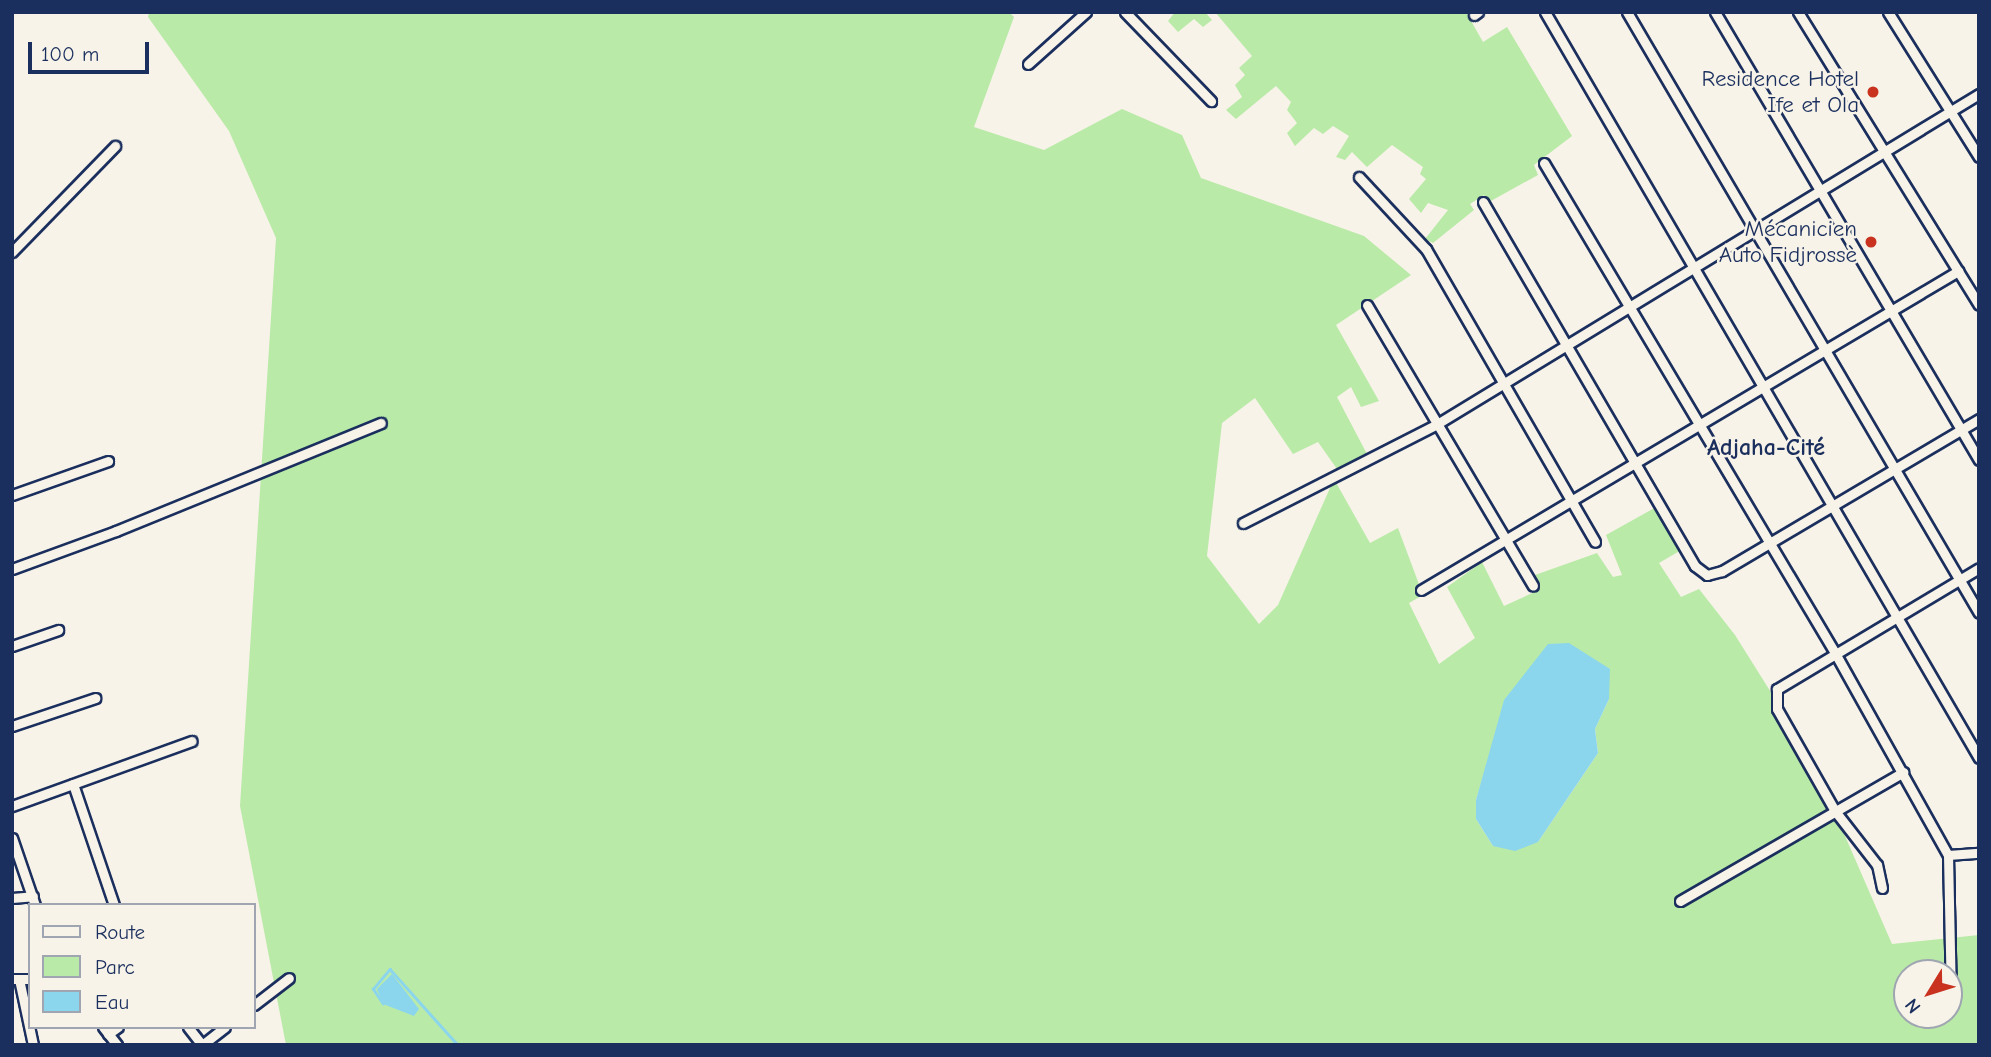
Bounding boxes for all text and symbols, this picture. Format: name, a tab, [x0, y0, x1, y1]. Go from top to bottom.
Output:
scale bar	[32, 28, 152, 72]
text: 100 m	[41, 42, 99, 66]
place label: Residence Hotel Ife et Ola	[1701, 65, 1859, 119]
marker: Residence Hotel Ife et Ola	[1865, 84, 1881, 100]
place label: Mécanicien Auto Fidjrossè	[1719, 215, 1857, 269]
marker: Mécanicien Auto Fidjrossè	[1863, 234, 1879, 250]
district label: Adjaha-Cité	[1707, 434, 1825, 462]
legend	[28, 903, 256, 1029]
text: Route	[95, 920, 145, 944]
text: Parc	[95, 955, 135, 979]
north arrow	[1893, 959, 1963, 1029]
text: Eau	[95, 990, 129, 1014]
text: N	[1901, 994, 1926, 1017]

